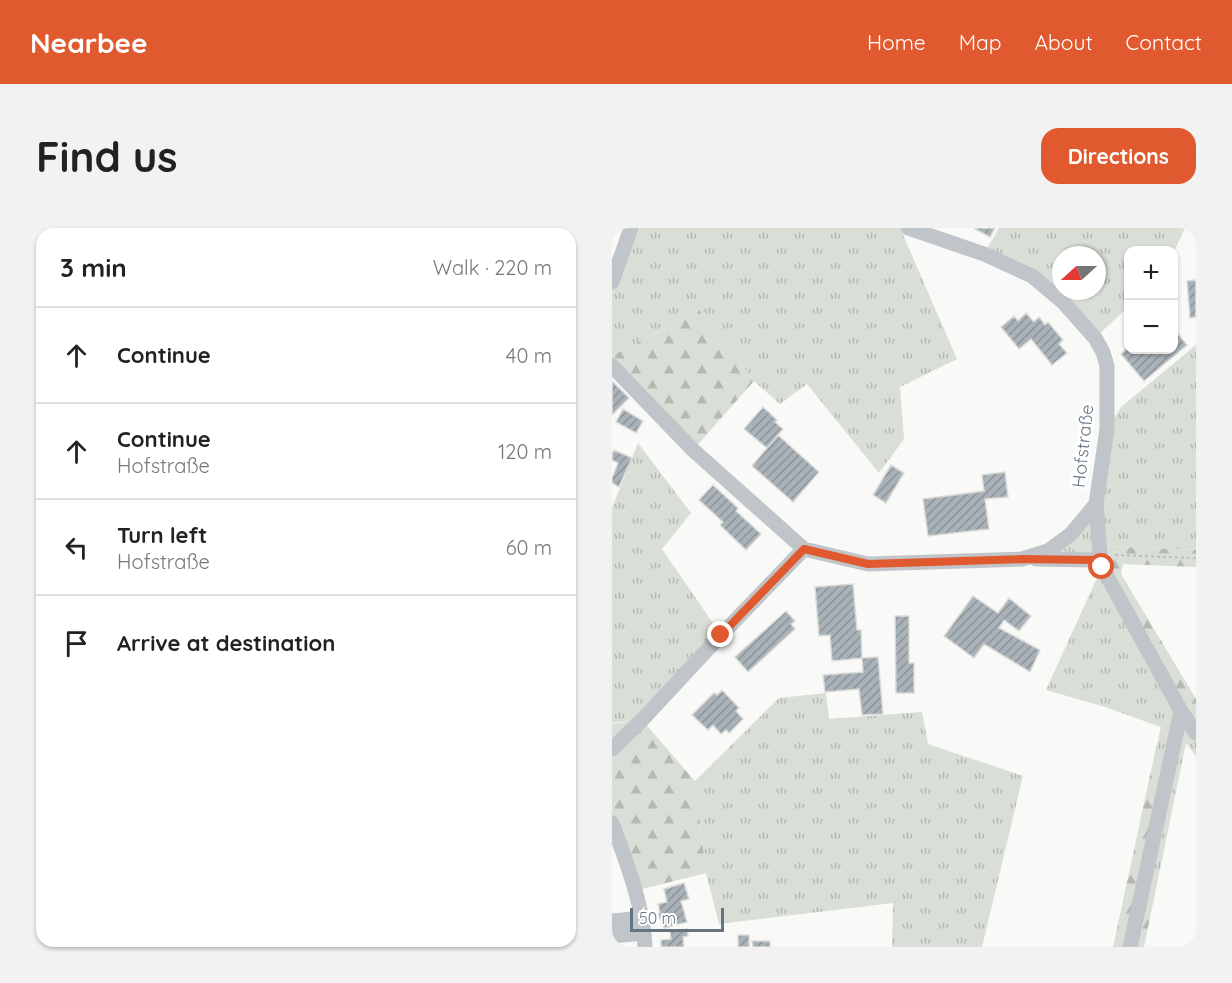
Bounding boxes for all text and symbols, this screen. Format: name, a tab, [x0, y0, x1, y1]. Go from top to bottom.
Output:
text: Nearbee	[30, 25, 148, 60]
text: Home	[867, 29, 926, 55]
text: Map	[959, 29, 1002, 55]
text: About	[1035, 29, 1093, 55]
text: Contact	[1126, 29, 1202, 55]
button: Directions	[1041, 128, 1196, 184]
text: Find us	[36, 130, 178, 183]
north arrow	[1052, 246, 1106, 300]
map controls	[1124, 246, 1178, 354]
button: +	[1124, 246, 1178, 300]
text: 3 min	[60, 251, 127, 284]
text: Walk · 220 m	[433, 255, 552, 280]
button: −	[1124, 300, 1178, 354]
icon: ahead	[60, 339, 93, 372]
text: Continue	[117, 341, 211, 369]
text: 40 m	[506, 343, 552, 368]
street label: Hofstraße	[1067, 403, 1098, 489]
text: Continue	[117, 425, 211, 453]
icon: ahead	[60, 435, 93, 468]
text: 120 m	[498, 439, 552, 464]
text: Hofstraße	[117, 453, 210, 478]
text: Turn left	[117, 521, 207, 549]
icon: left	[60, 531, 93, 564]
text: 60 m	[506, 535, 552, 560]
text: Hofstraße	[117, 549, 210, 574]
route start	[1088, 553, 1114, 579]
route end	[707, 621, 733, 647]
icon: arrive	[60, 627, 93, 660]
text: Arrive at destination	[117, 629, 335, 657]
scale bar	[630, 905, 724, 932]
text: 50 m	[639, 908, 676, 928]

